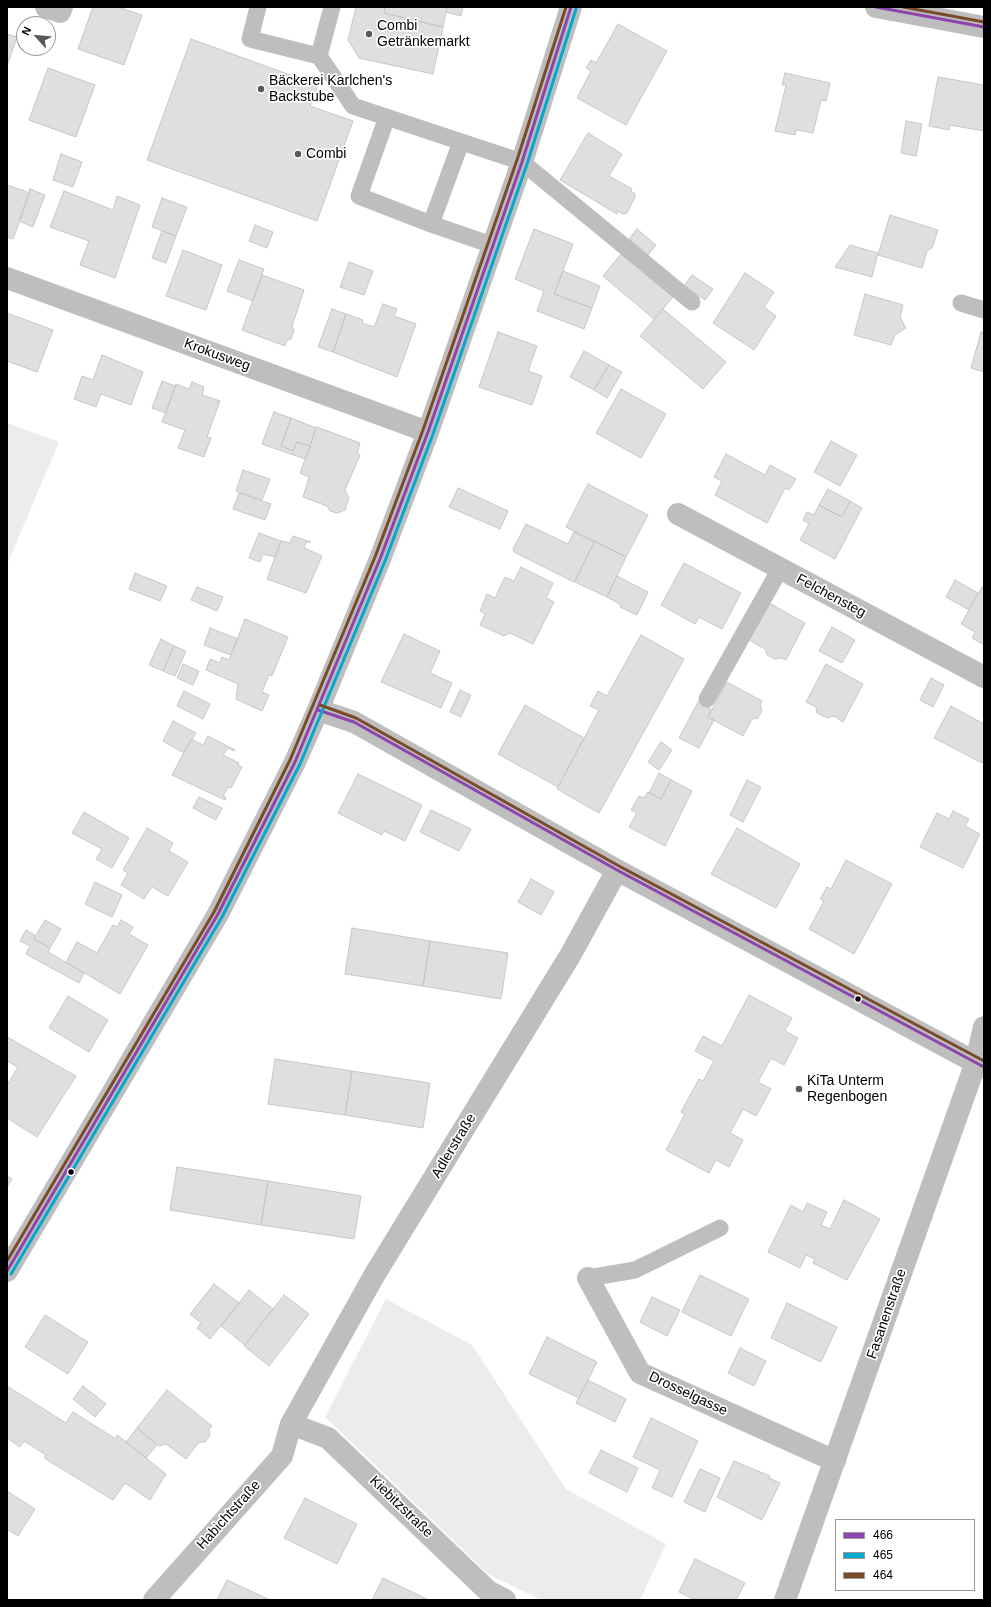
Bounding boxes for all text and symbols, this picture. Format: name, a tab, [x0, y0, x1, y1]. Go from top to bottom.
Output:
north arrow	[16, 16, 56, 56]
place label: Combi Getränkemarkt	[377, 18, 470, 50]
text: N	[19, 25, 33, 37]
marker: Combi Getränkemarkt	[364, 29, 374, 39]
place label: Bäckerei Karlchen's Backstube	[269, 73, 392, 106]
marker: Bäckerei Karlchen's Backstube	[256, 84, 266, 94]
place label: Combi	[306, 146, 346, 162]
marker: Combi	[293, 149, 303, 159]
street label: Krokusweg	[182, 335, 252, 375]
street label: Felchensteg	[793, 571, 869, 621]
unlabelled marker	[853, 994, 863, 1004]
place label: KiTa Unterm Regenbogen	[807, 1073, 887, 1106]
marker: KiTa Unterm Regenbogen	[794, 1084, 804, 1094]
street label: Adlerstraße	[428, 1111, 480, 1181]
unlabelled marker	[66, 1167, 76, 1177]
street label: Fasanenstraße	[864, 1267, 910, 1361]
street label: Drosselgasse	[646, 1368, 730, 1420]
street label: Kiebitzstraße	[366, 1473, 436, 1541]
street label: Habichtstraße	[194, 1477, 264, 1553]
legend	[835, 1519, 975, 1591]
text: 466	[873, 1528, 893, 1542]
text: 465	[873, 1548, 893, 1562]
text: 464	[873, 1568, 893, 1582]

